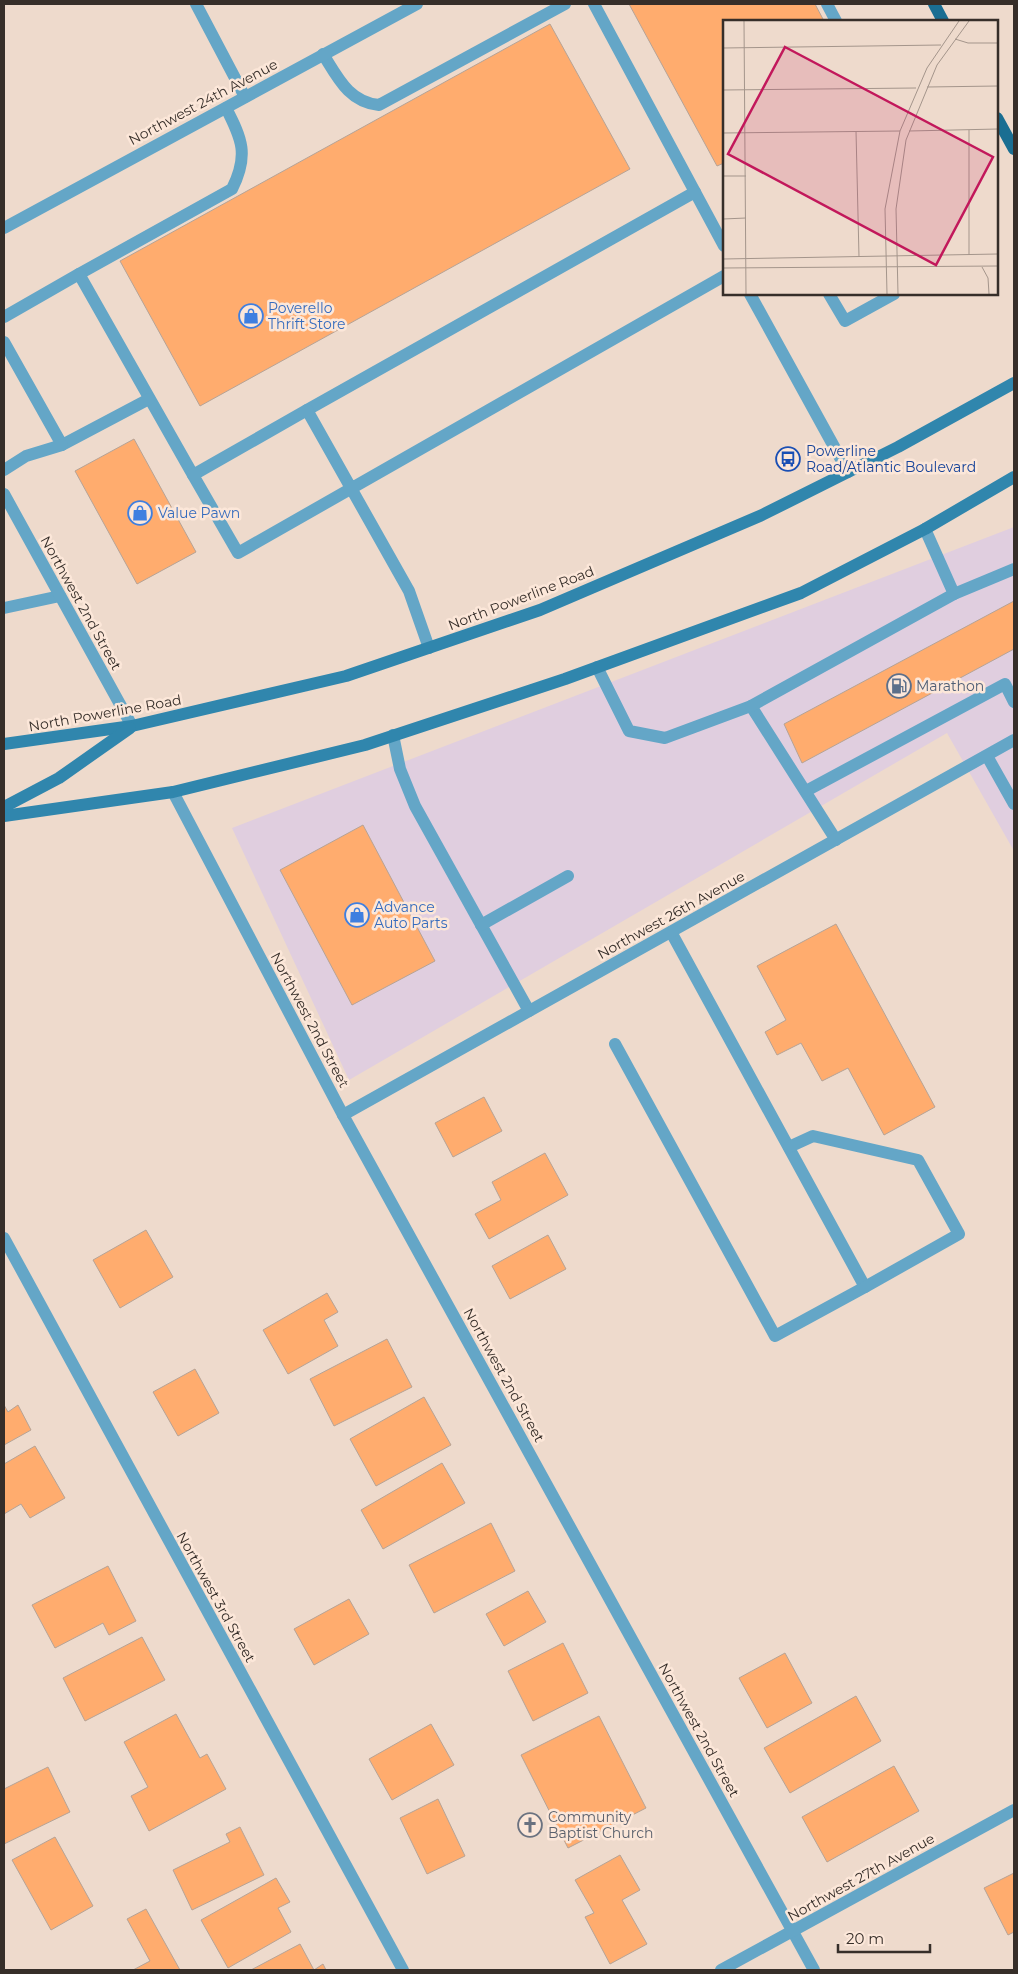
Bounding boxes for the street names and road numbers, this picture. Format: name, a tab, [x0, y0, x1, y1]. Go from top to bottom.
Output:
street label: Northwest 24th Avenue	[125, 55, 281, 149]
street label: Northwest 2nd Street	[37, 533, 126, 674]
street label: North Powerline Road	[445, 562, 597, 634]
street label: North Powerline Road	[27, 691, 183, 735]
street label: Northwest 26th Avenue	[594, 867, 748, 963]
street label: Northwest 2nd Street	[267, 949, 353, 1091]
street label: Northwest 2nd Street	[460, 1305, 549, 1446]
street label: Northwest 3rd Street	[173, 1529, 260, 1666]
street label: Northwest 2nd Street	[655, 1660, 744, 1801]
street label: Northwest 27th Avenue	[784, 1829, 938, 1925]

